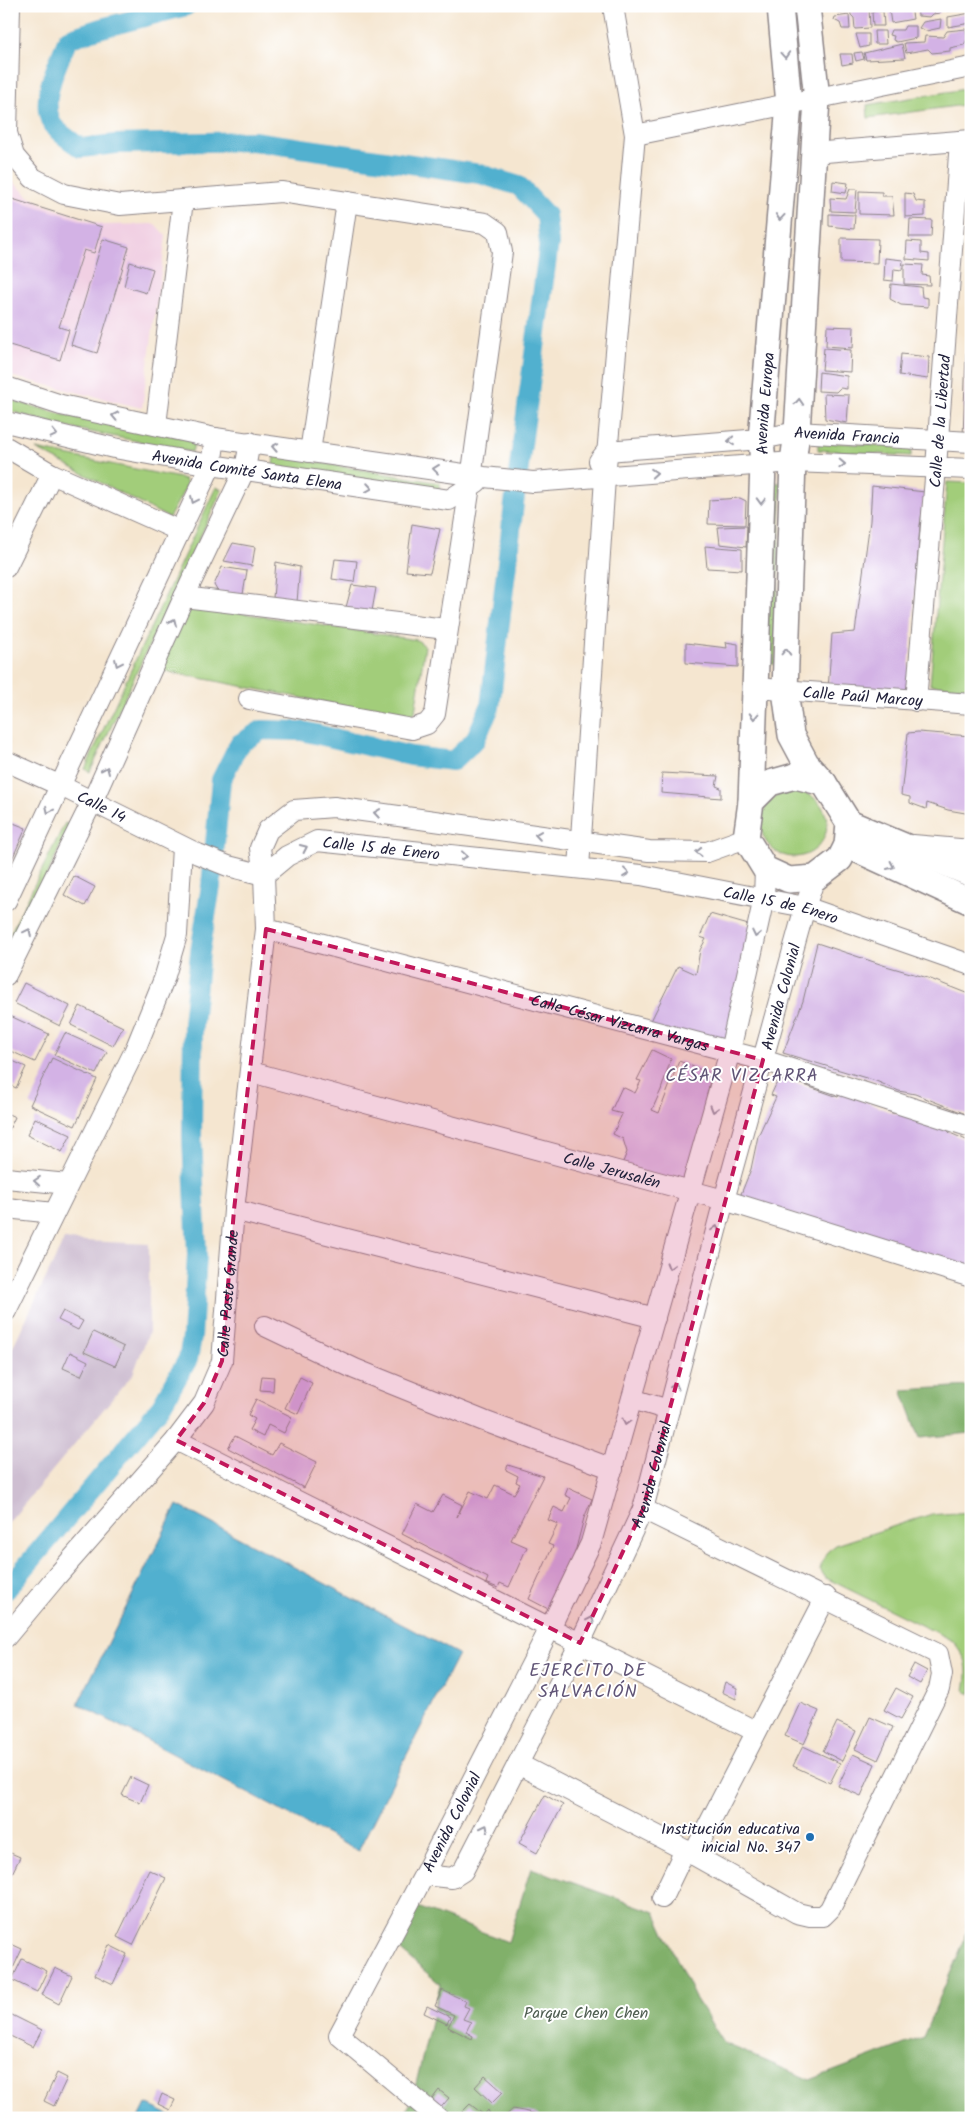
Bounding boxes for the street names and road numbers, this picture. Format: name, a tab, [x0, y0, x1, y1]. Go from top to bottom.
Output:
street label: Avenida Europa	[750, 351, 782, 456]
street label: Calle de la Libertad	[923, 353, 958, 489]
street label: Avenida Francia	[793, 421, 901, 452]
street label: Avenida Comité Santa Elena	[150, 444, 344, 498]
street label: Calle Paúl Marcoy	[802, 681, 924, 714]
street label: Calle 14	[72, 785, 130, 831]
street label: Calle 15 de Enero	[321, 831, 441, 868]
street label: Calle 15 de Enero	[721, 880, 841, 932]
street label: Avenida Colonial	[755, 941, 808, 1053]
street label: Calle César Vizcarra Vargas	[528, 988, 711, 1059]
street label: Calle Jerusalén	[560, 1146, 663, 1196]
street label: Calle Pasto Grande	[211, 1229, 246, 1358]
street label: Avenida Colonial	[625, 1419, 679, 1533]
street label: Avenida Colonial	[416, 1768, 489, 1877]

